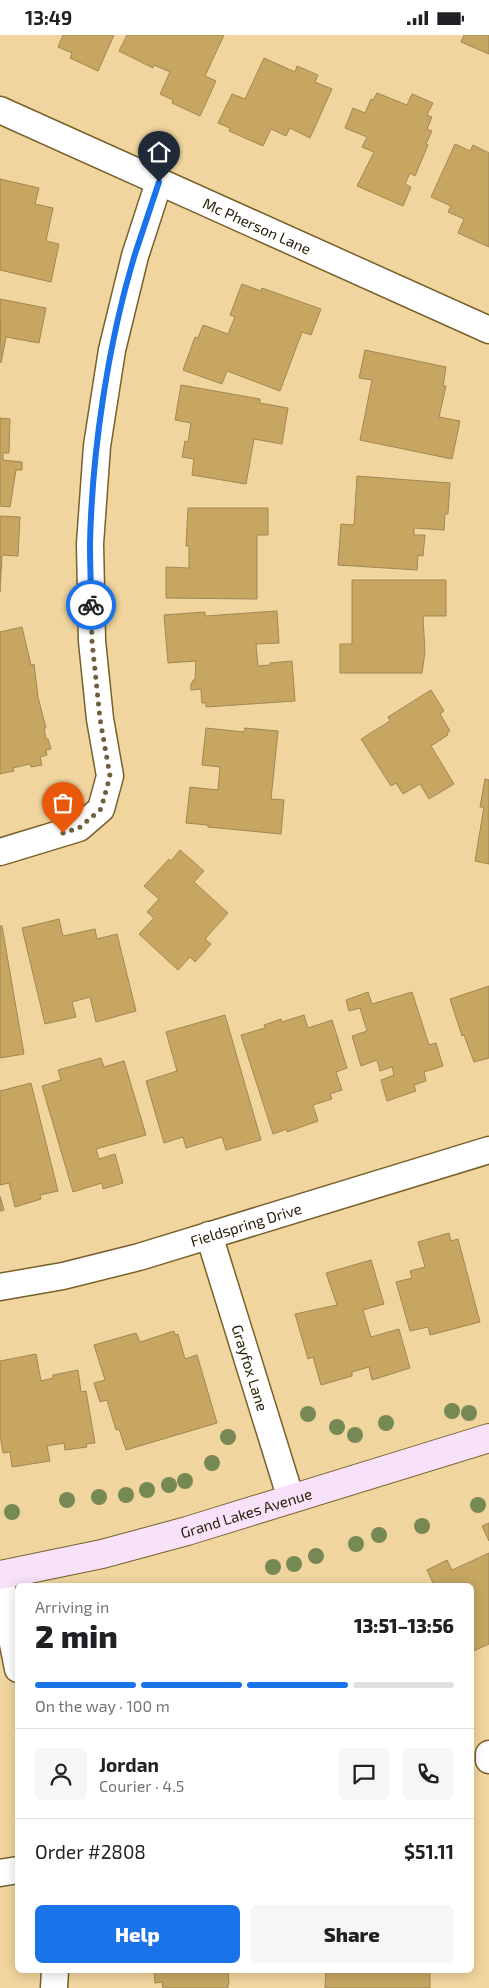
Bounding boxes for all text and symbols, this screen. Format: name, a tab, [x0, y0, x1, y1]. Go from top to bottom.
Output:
text: 13:49	[25, 6, 72, 29]
pin	[138, 131, 180, 182]
icon: home	[145, 138, 173, 166]
street label: Mc Pherson Lane	[200, 194, 314, 258]
courier	[66, 580, 116, 630]
icon: bike	[77, 591, 105, 619]
pin	[42, 782, 84, 833]
icon: bag	[49, 789, 77, 817]
street label: Fieldspring Drive	[188, 1199, 304, 1250]
street label: Grayfox Lane	[228, 1322, 272, 1413]
street label: Grand Lakes Avenue	[178, 1484, 314, 1541]
text: Arriving in	[35, 1597, 109, 1616]
text: 13:51–13:56	[354, 1614, 454, 1637]
text: 2 min	[35, 1616, 118, 1654]
text: On the way · 100 m	[35, 1696, 170, 1715]
button: person	[35, 1748, 87, 1800]
button: chat	[338, 1748, 390, 1800]
button: phone	[402, 1748, 454, 1800]
text: Jordan	[99, 1753, 159, 1776]
text: Courier · 4.5	[99, 1776, 184, 1795]
text: Order #2808	[35, 1840, 146, 1863]
text: $51.11	[404, 1840, 454, 1863]
button: Help	[35, 1905, 240, 1963]
button: Share	[250, 1905, 454, 1963]

